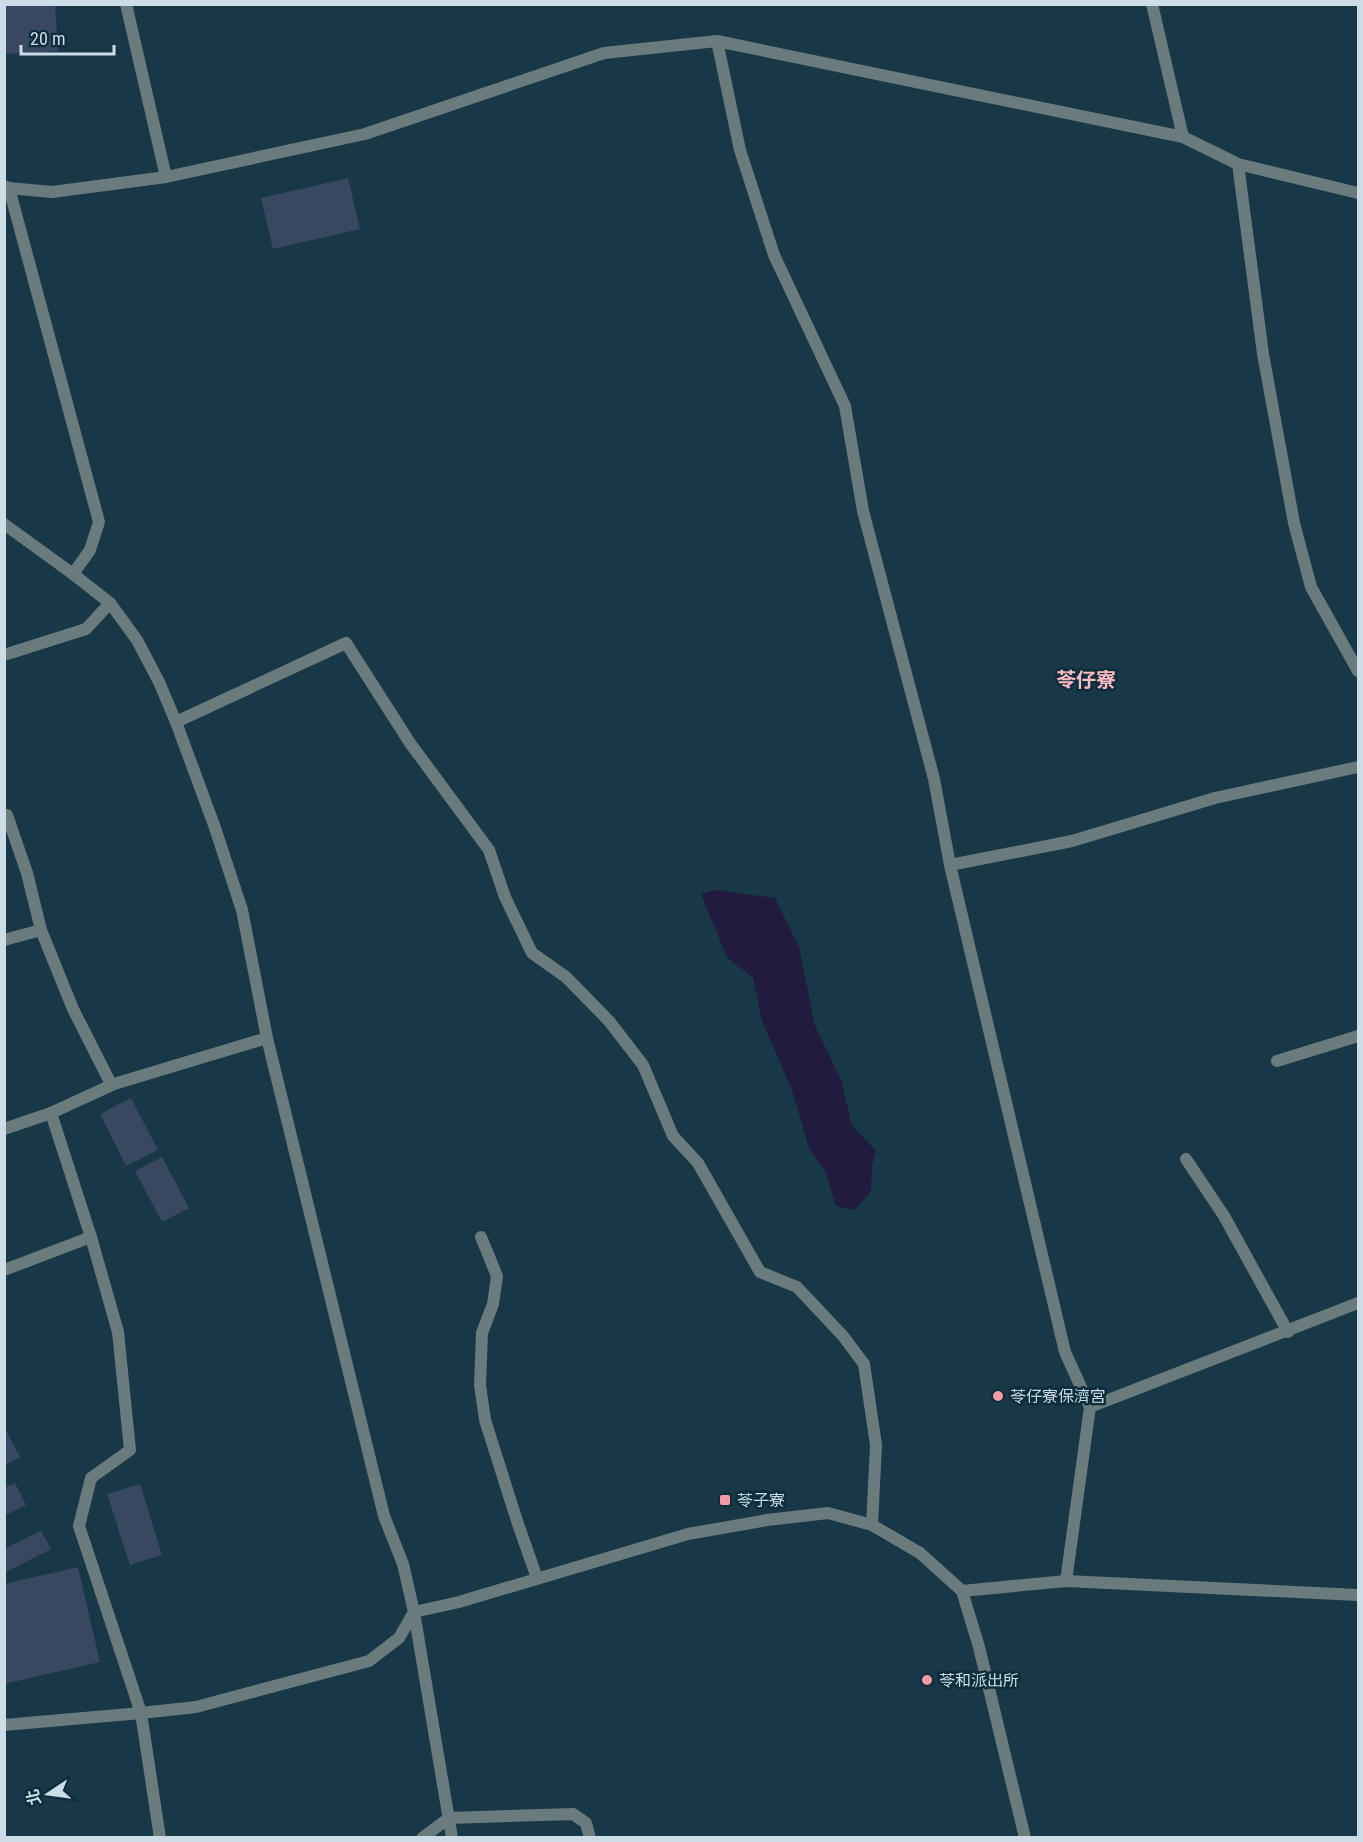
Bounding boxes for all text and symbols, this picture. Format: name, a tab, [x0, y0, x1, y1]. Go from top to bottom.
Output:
scale bar	[21, 18, 114, 56]
text: 20 m	[30, 28, 65, 49]
district label: 苓仔寮	[1056, 668, 1116, 692]
place label: 苓仔寮保濟宮	[1010, 1387, 1106, 1406]
marker: 苓仔寮保濟宮	[991, 1389, 1005, 1403]
place label: 苓子寮	[737, 1491, 785, 1510]
marker: 苓子寮	[718, 1493, 732, 1507]
place label: 苓和派出所	[939, 1671, 1019, 1690]
marker: 苓和派出所	[920, 1673, 934, 1687]
north arrow	[18, 1764, 78, 1824]
text: 北	[23, 1787, 45, 1807]

